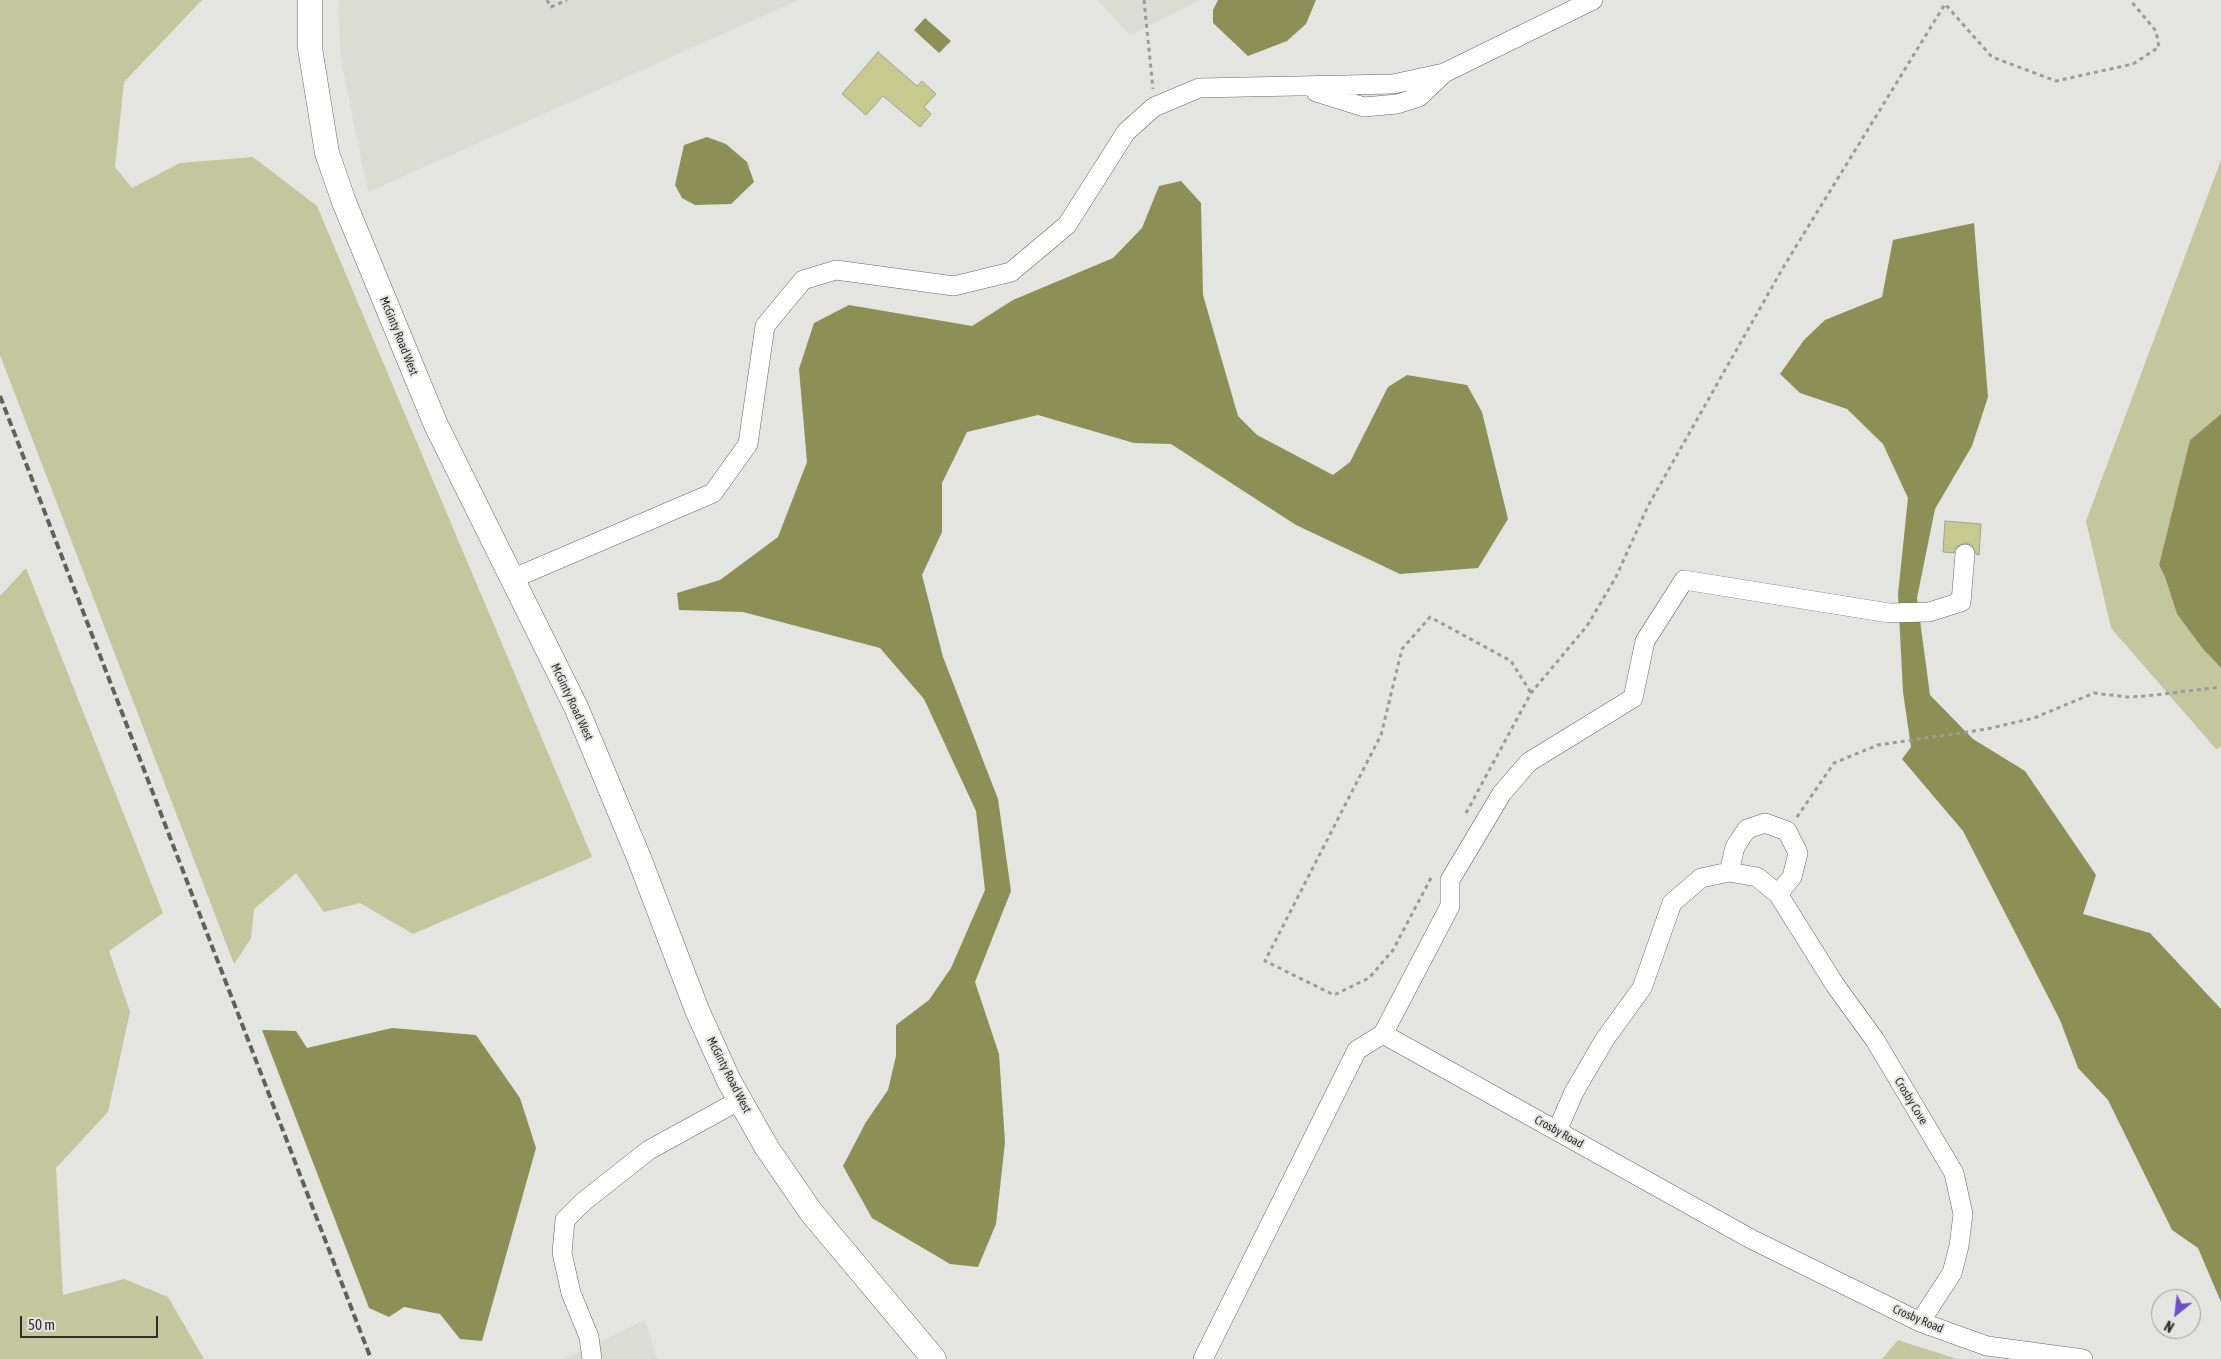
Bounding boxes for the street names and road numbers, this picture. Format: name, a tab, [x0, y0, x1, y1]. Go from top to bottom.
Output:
street label: McGinty Road West	[377, 295, 421, 377]
street label: McGinty Road West	[548, 661, 596, 743]
street label: McGinty Road West	[704, 1035, 754, 1115]
street label: Crosby Cove	[1891, 1075, 1931, 1127]
street label: Crosby Road	[1532, 1113, 1586, 1151]
street label: Crosby Road	[1890, 1302, 1946, 1336]

